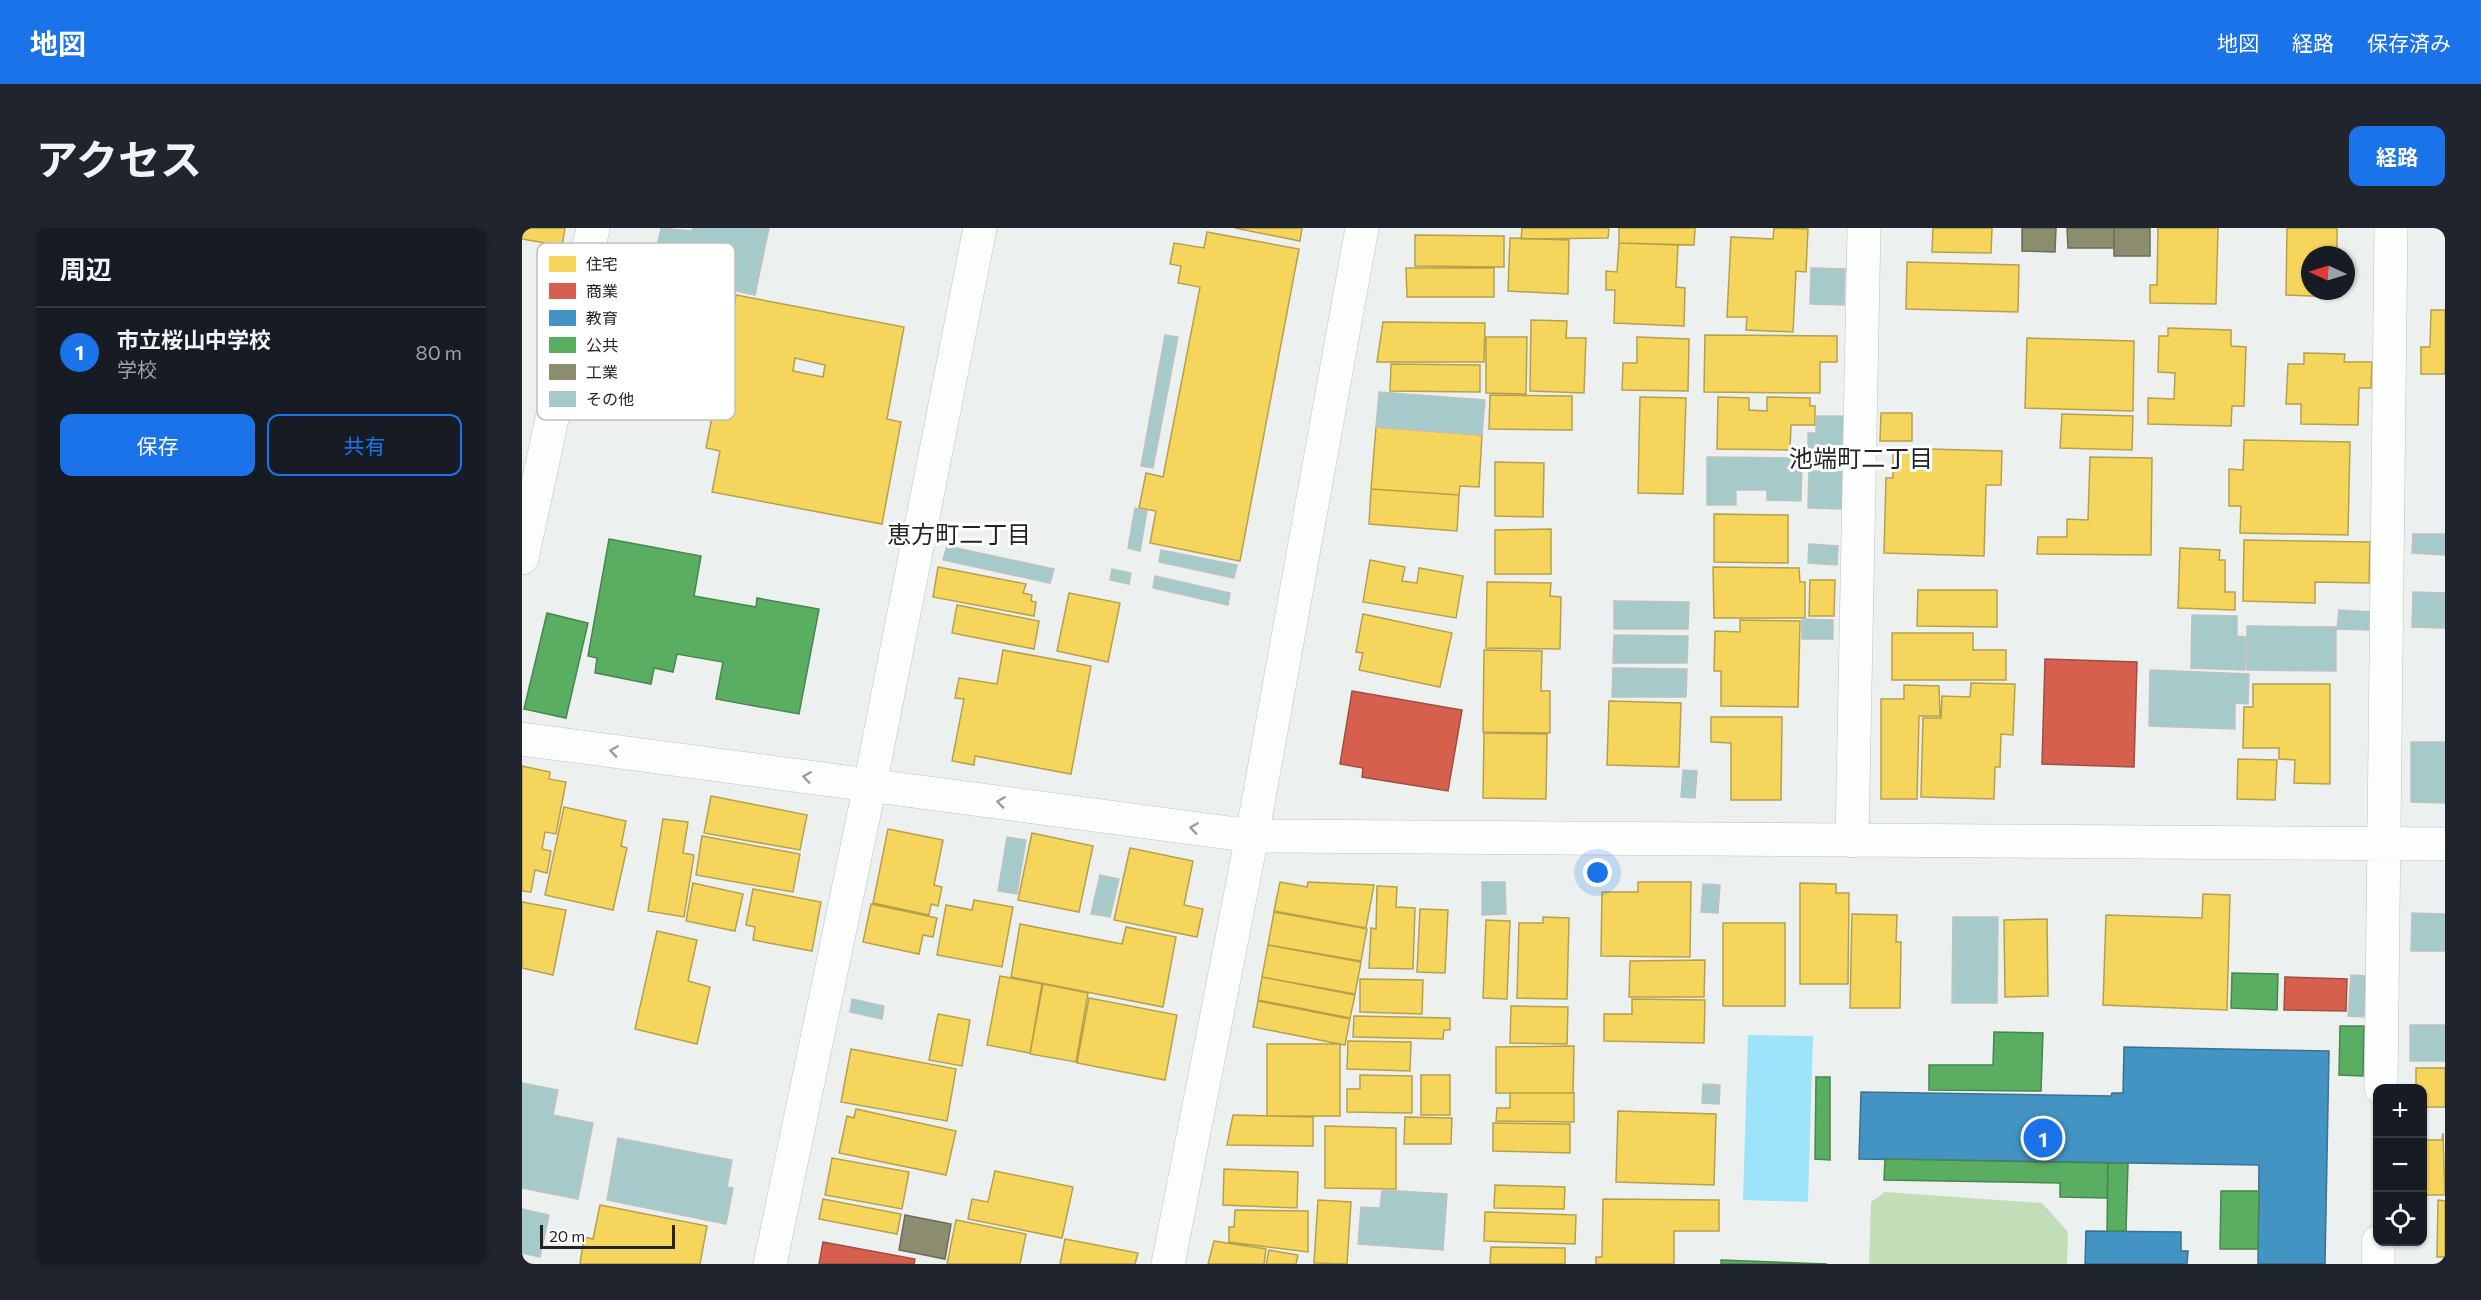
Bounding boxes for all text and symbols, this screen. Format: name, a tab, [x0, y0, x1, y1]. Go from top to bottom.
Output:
text: 地図	[30, 26, 86, 60]
text: 地図	[2217, 30, 2259, 55]
text: 経路	[2292, 30, 2334, 55]
text: 保存済み	[2367, 30, 2451, 55]
button: 経路	[2349, 126, 2445, 186]
text: アクセス	[36, 132, 202, 184]
legend	[537, 243, 735, 420]
north arrow	[2301, 246, 2355, 300]
text: 周辺	[60, 253, 112, 284]
text: 住宅	[586, 254, 618, 273]
text: 商業	[586, 281, 618, 300]
text: 教育	[586, 308, 618, 327]
text: 市立桜山中学校	[117, 326, 271, 353]
text: 公共	[586, 335, 618, 354]
text: 1	[75, 340, 84, 364]
text: 80 m	[416, 340, 462, 364]
text: 学校	[117, 357, 157, 381]
text: 工業	[586, 362, 618, 381]
text: その他	[586, 389, 634, 408]
button: 保存	[60, 414, 255, 476]
button: 共有	[267, 414, 462, 476]
district label: 池端町二丁目	[1789, 443, 1933, 472]
district label: 恵方町二丁目	[887, 519, 1031, 548]
one-way arrow	[610, 745, 619, 757]
one-way arrow	[803, 771, 812, 783]
one-way arrow	[996, 797, 1005, 809]
one-way arrow	[1189, 822, 1199, 835]
your location	[1583, 858, 1612, 887]
map controls	[2373, 1084, 2427, 1246]
button: +	[2373, 1084, 2427, 1138]
pin: 1	[2024, 1116, 2062, 1160]
button: −	[2373, 1138, 2427, 1192]
button: locate	[2373, 1192, 2427, 1246]
scale bar	[540, 1222, 675, 1250]
text: 20 m	[549, 1226, 585, 1245]

